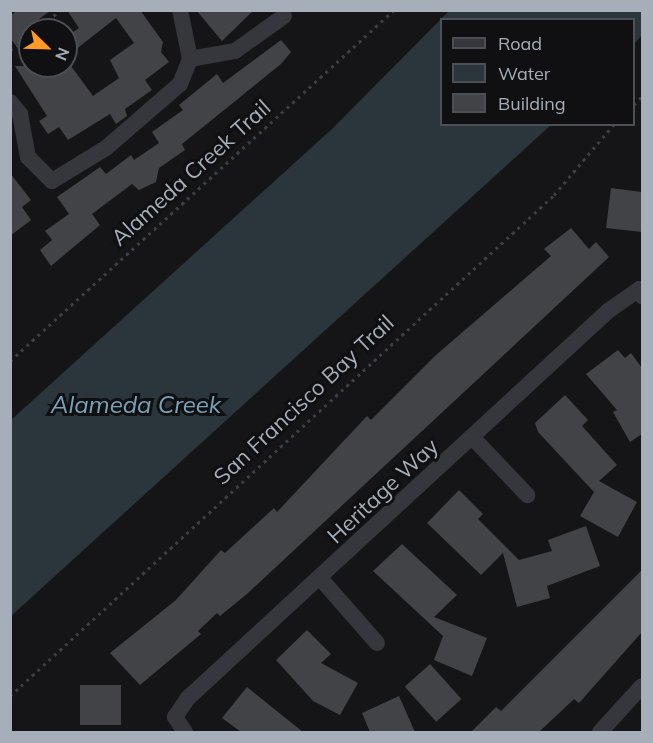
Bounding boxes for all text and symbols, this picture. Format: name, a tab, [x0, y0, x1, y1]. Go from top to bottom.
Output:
north arrow	[18, 18, 78, 78]
legend	[440, 18, 635, 126]
text: Road	[498, 32, 542, 55]
text: N	[51, 45, 74, 64]
text: Water	[498, 62, 550, 85]
text: Building	[498, 92, 566, 115]
street label: Alameda Creek Trail	[106, 95, 276, 251]
street label: San Francisco Bay Trail	[209, 310, 399, 490]
water label: Alameda Creek	[51, 391, 221, 419]
street label: Heritage Way	[322, 433, 444, 549]

